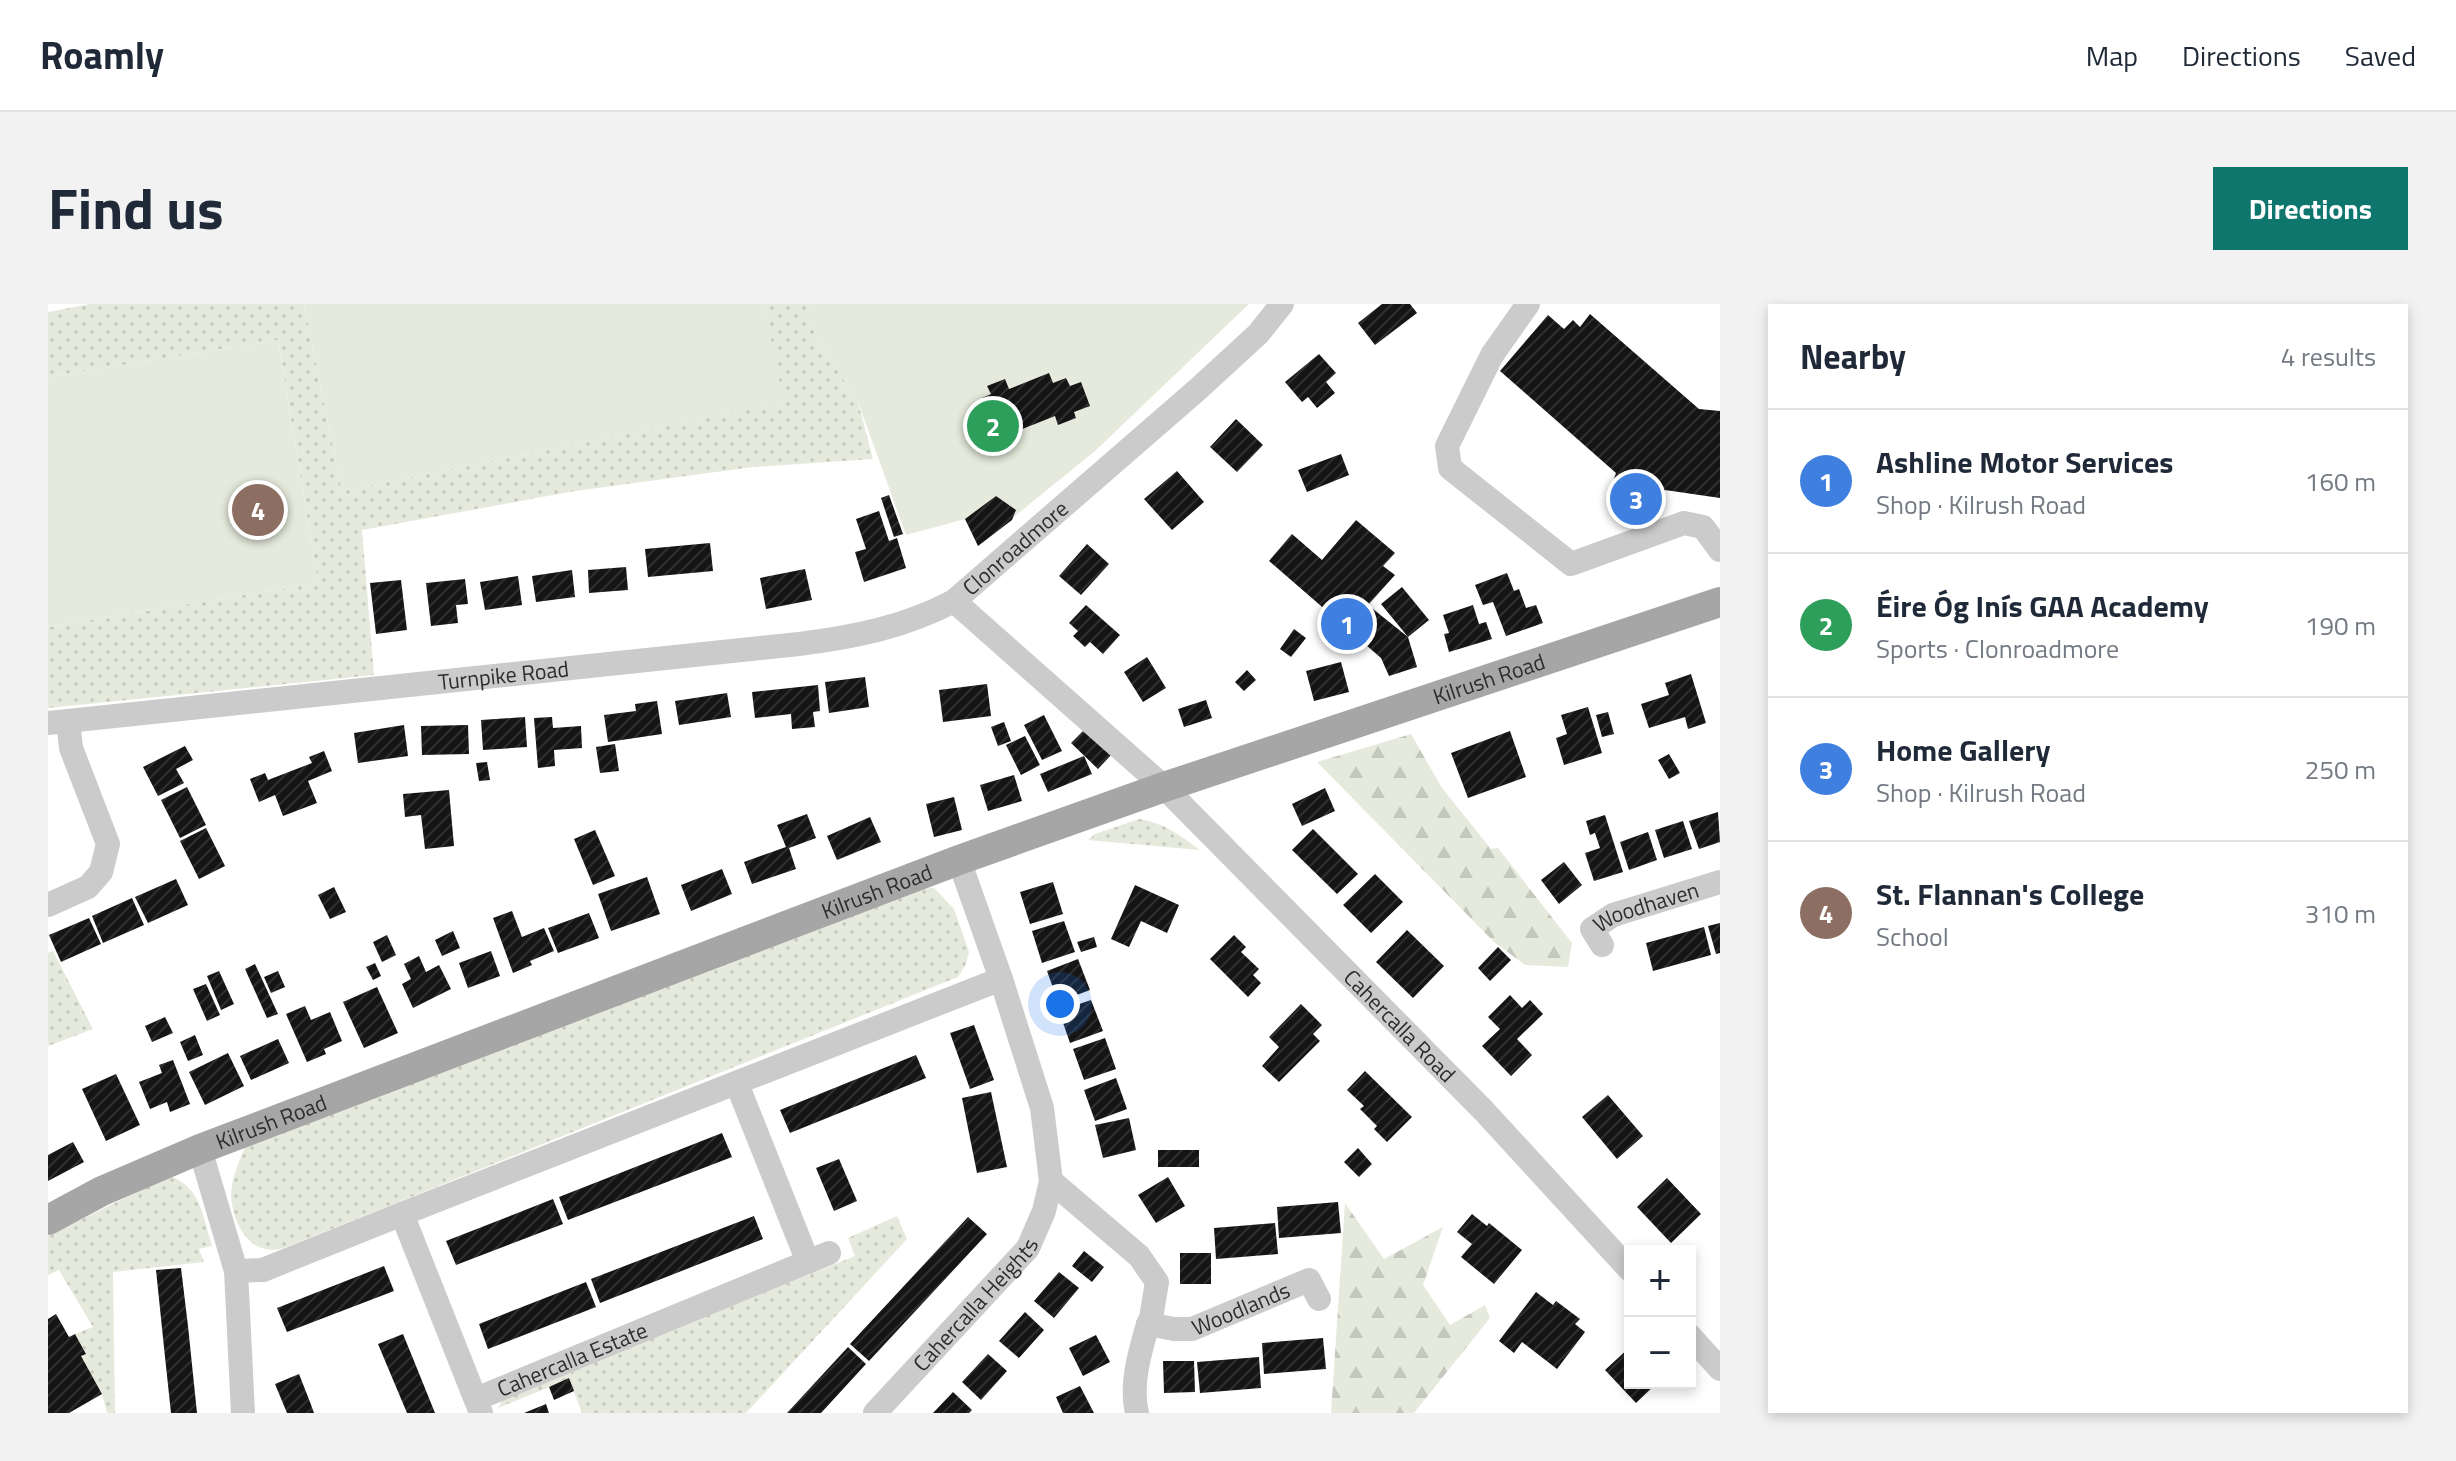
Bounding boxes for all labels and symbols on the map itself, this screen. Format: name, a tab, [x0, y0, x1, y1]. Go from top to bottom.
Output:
pin: 2	[967, 396, 1019, 456]
pin: 3	[1610, 469, 1662, 529]
pin: 4	[232, 480, 284, 540]
street label: Clonroadmore	[955, 492, 1076, 604]
pin: 1	[1321, 594, 1373, 654]
street label: Kilrush Road	[1428, 644, 1549, 713]
street label: Turnpike Road	[436, 651, 570, 699]
street label: Kilrush Road	[816, 855, 937, 928]
street label: Woodhaven	[1586, 873, 1703, 941]
street label: Cahercalla Road	[1336, 961, 1464, 1090]
your location	[1040, 984, 1080, 1024]
street label: Kilrush Road	[211, 1085, 332, 1159]
street label: Cahercalla Heights	[905, 1233, 1047, 1379]
street label: Woodlands	[1186, 1273, 1295, 1344]
street label: Cahercalla Estate	[492, 1313, 653, 1406]

